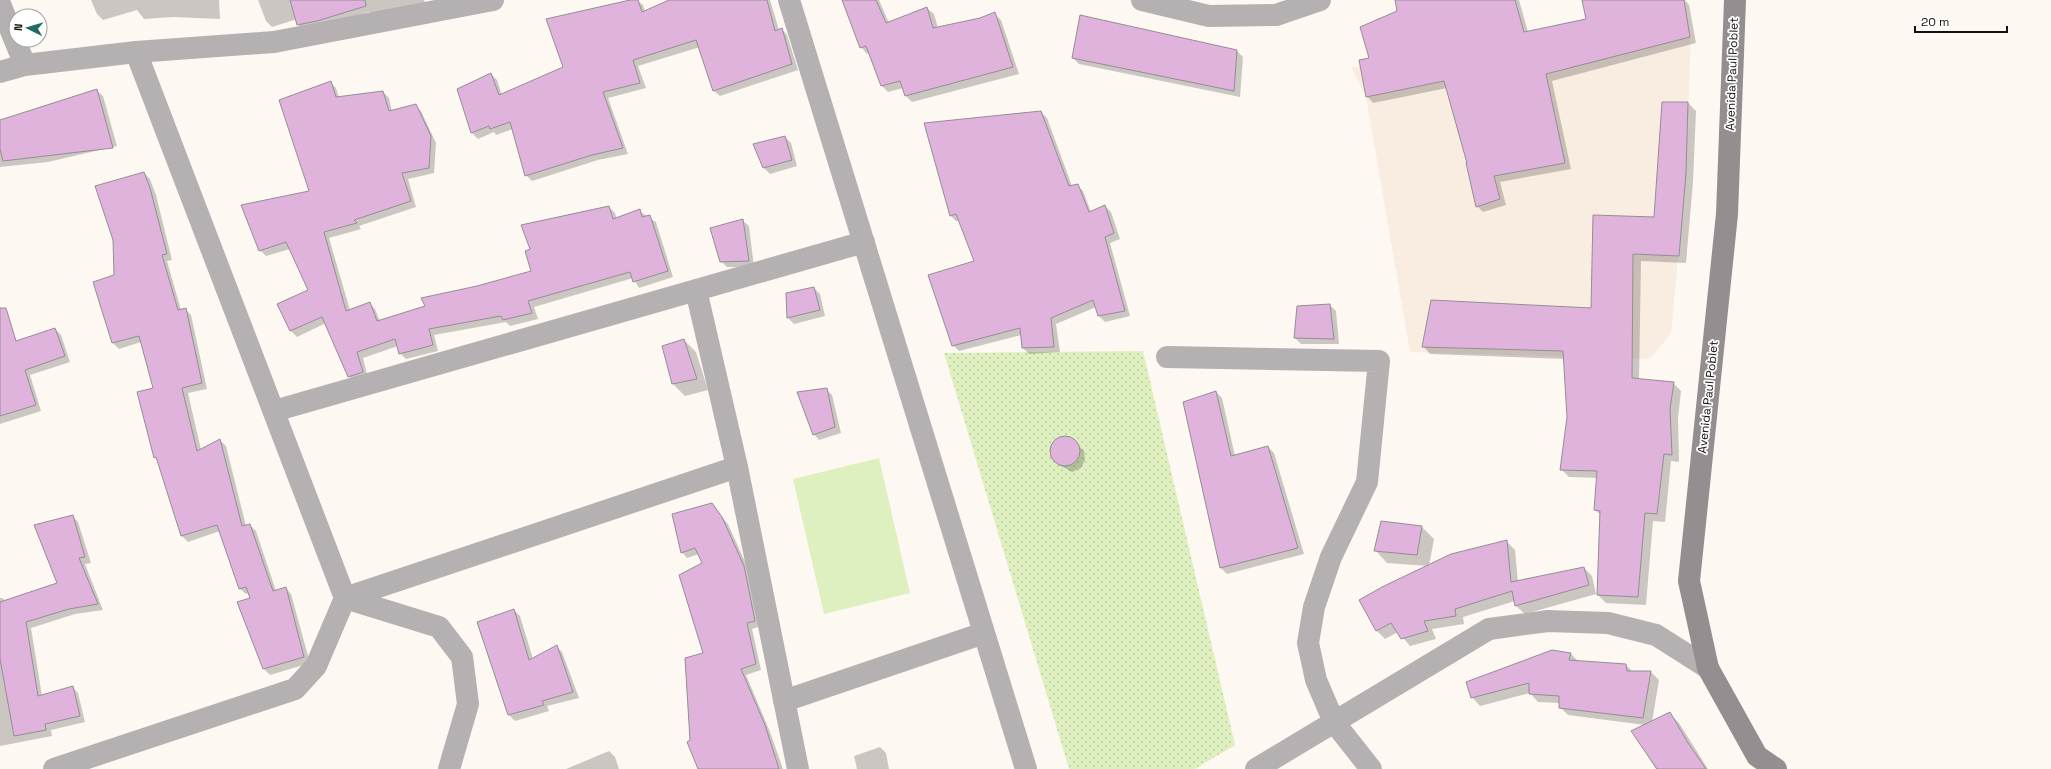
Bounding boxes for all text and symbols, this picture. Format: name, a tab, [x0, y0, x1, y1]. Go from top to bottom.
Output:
north arrow	[8, 8, 48, 48]
scale bar	[1915, 8, 2007, 34]
text: 20 m	[1921, 14, 1949, 30]
street label: Avenida Paul Poblet	[1722, 17, 1742, 131]
text: N	[11, 23, 25, 31]
street label: Avenida Paul Poblet	[1694, 340, 1722, 454]

